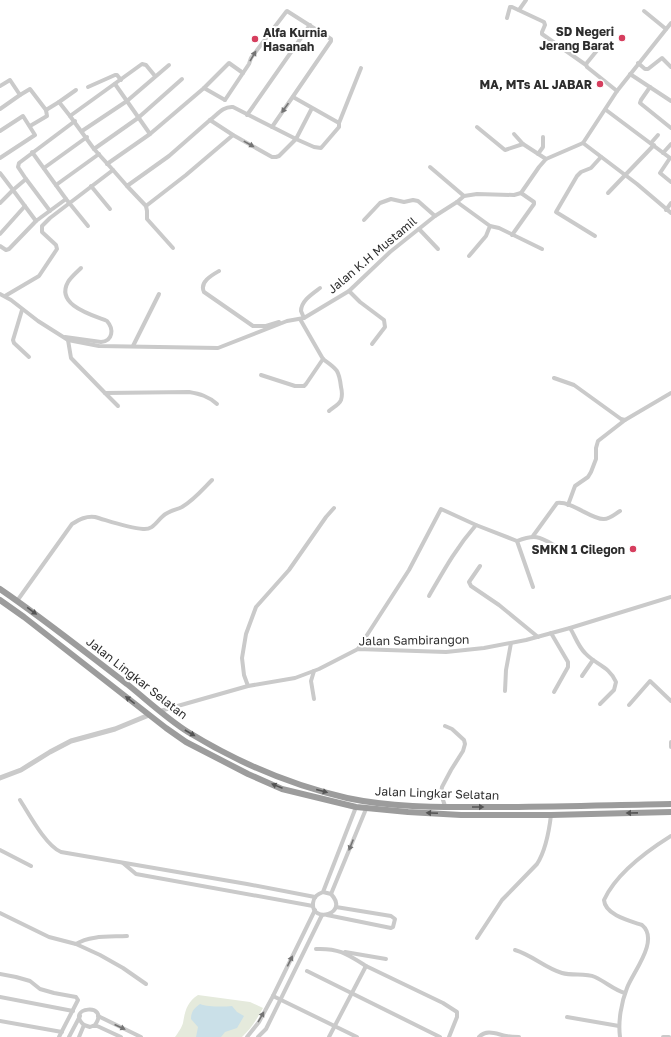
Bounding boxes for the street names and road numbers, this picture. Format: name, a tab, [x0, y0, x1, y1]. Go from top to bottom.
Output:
street label: Jalan K.H Mustamil	[324, 213, 420, 297]
street label: Jalan Sambirangon	[358, 632, 470, 648]
street label: Jalan Lingkar Selatan	[83, 634, 191, 722]
street label: Jalan Lingkar Selatan	[375, 783, 499, 803]

